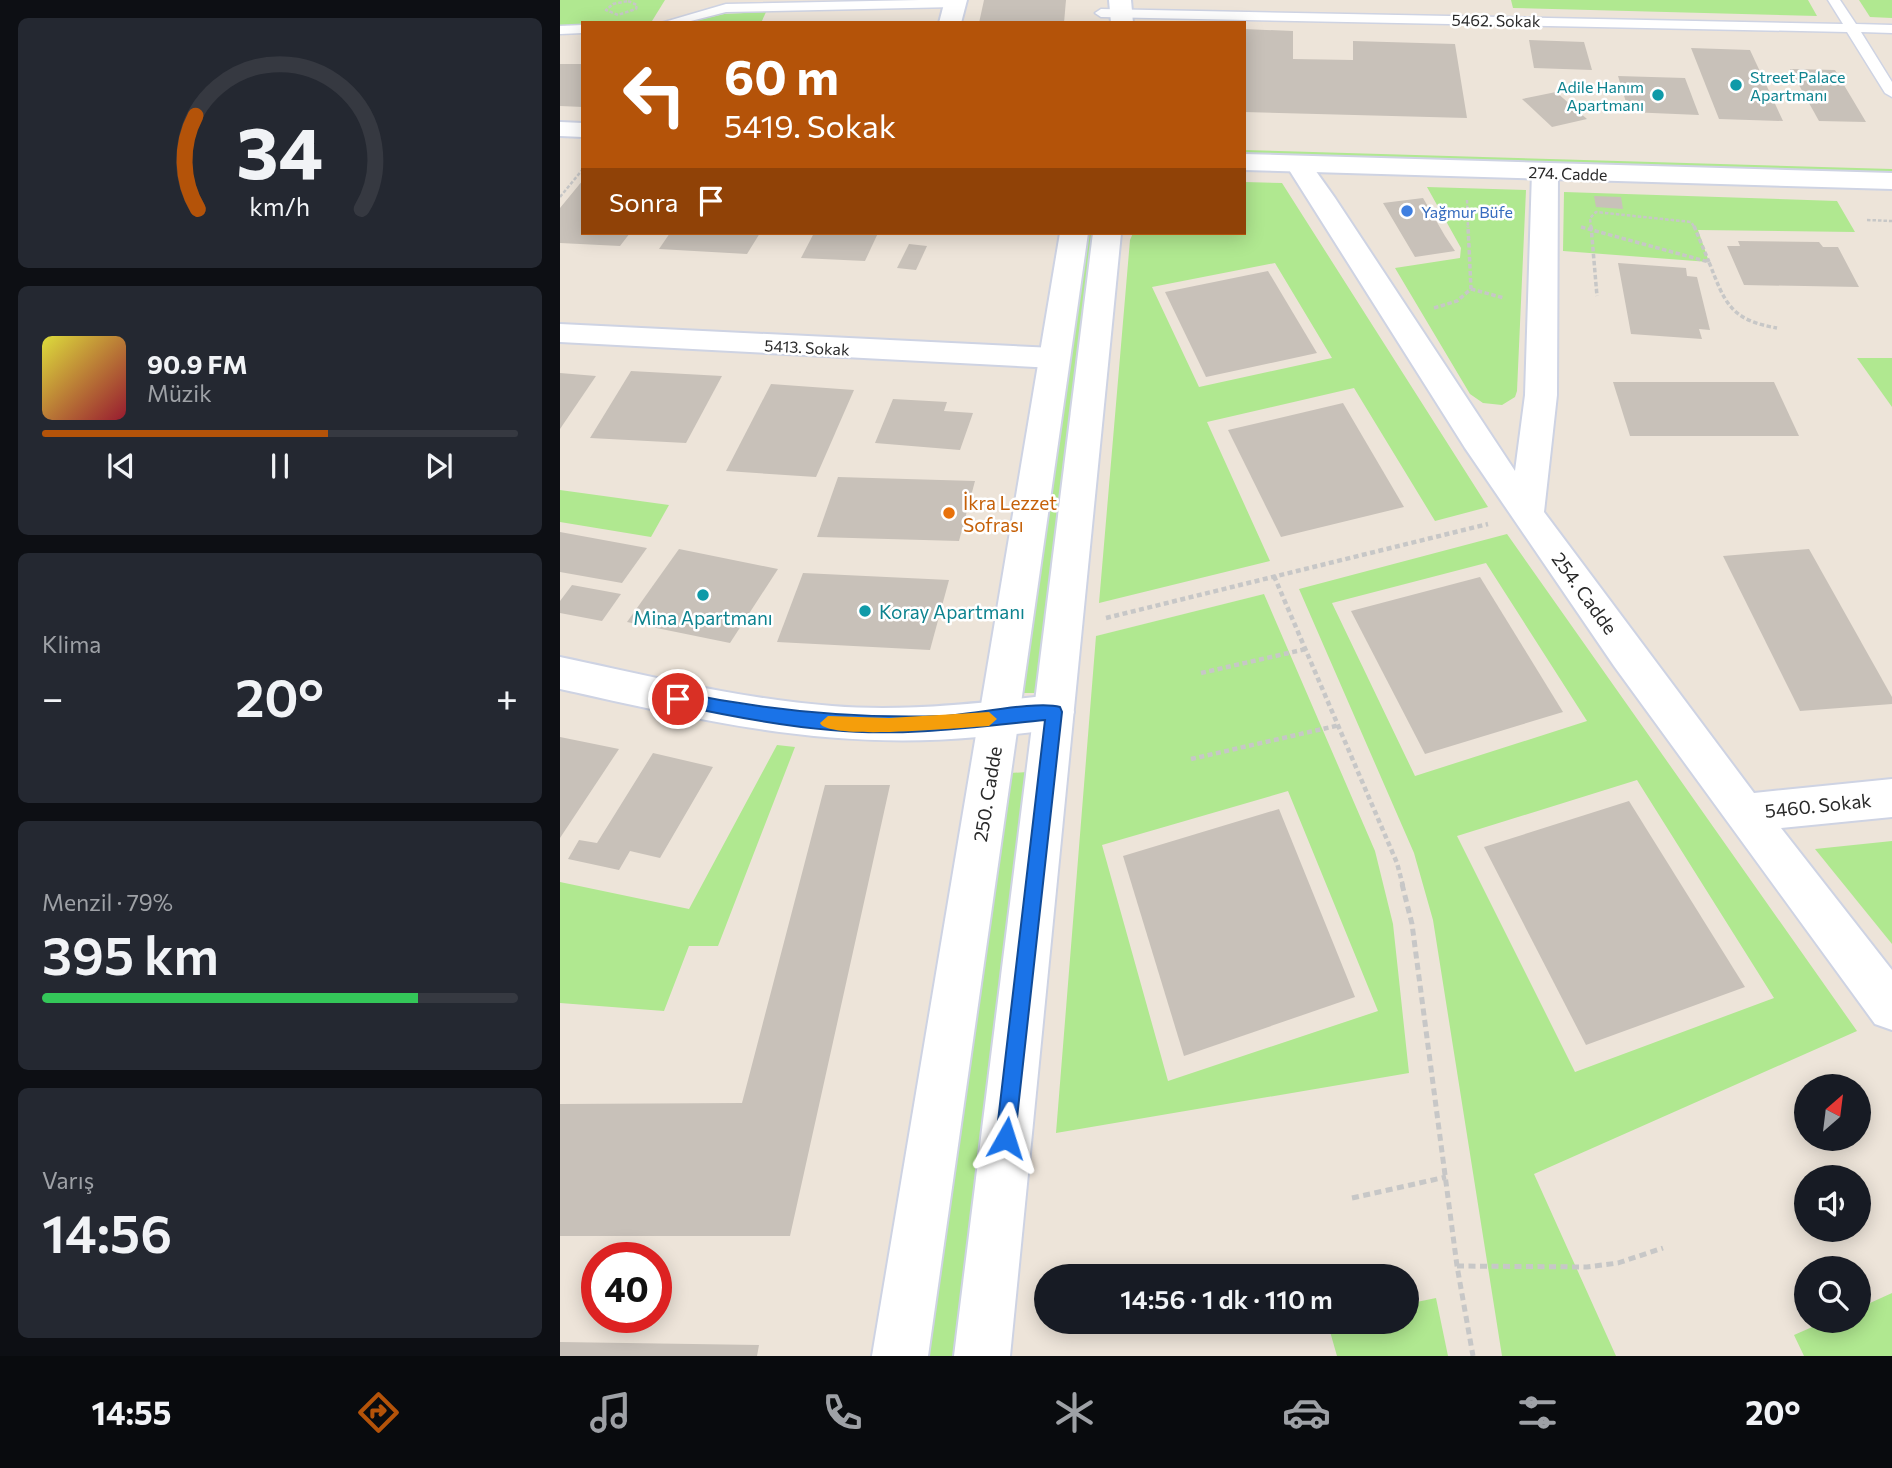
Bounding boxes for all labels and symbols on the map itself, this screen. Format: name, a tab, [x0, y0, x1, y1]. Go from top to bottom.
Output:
street label: 5462. Sokak	[1451, 10, 1541, 30]
place label: Street Palace Apartmanı	[1750, 67, 1845, 104]
place label: Adile Hanım Apartmanı	[1557, 77, 1644, 114]
marker: Street Palace Apartmanı	[1728, 77, 1744, 93]
marker: Adile Hanım Apartmanı	[1650, 87, 1666, 103]
street label: 274. Cadde	[1528, 162, 1608, 184]
place label: Yağmur Büfe	[1421, 202, 1513, 221]
marker: Yağmur Büfe	[1399, 203, 1415, 219]
street label: 5413. Sokak	[764, 335, 851, 359]
place label: İkra Lezzet Sofrası	[963, 491, 1057, 536]
marker: İkra Lezzet Sofrası	[941, 505, 957, 521]
street label: 254. Cadde	[1548, 548, 1622, 638]
marker: Mina Apartmanı	[695, 587, 711, 603]
place label: Koray Apartmanı	[879, 600, 1025, 623]
marker: Koray Apartmanı	[857, 603, 873, 619]
place label: Mina Apartmanı	[633, 606, 773, 629]
pin	[648, 669, 708, 729]
street label: 250. Cadde	[968, 745, 1006, 843]
street label: 5460. Sokak	[1764, 788, 1872, 822]
north arrow	[1794, 1074, 1871, 1152]
position arrow	[969, 1101, 1043, 1175]
speed limit sign: 40	[581, 1242, 672, 1333]

